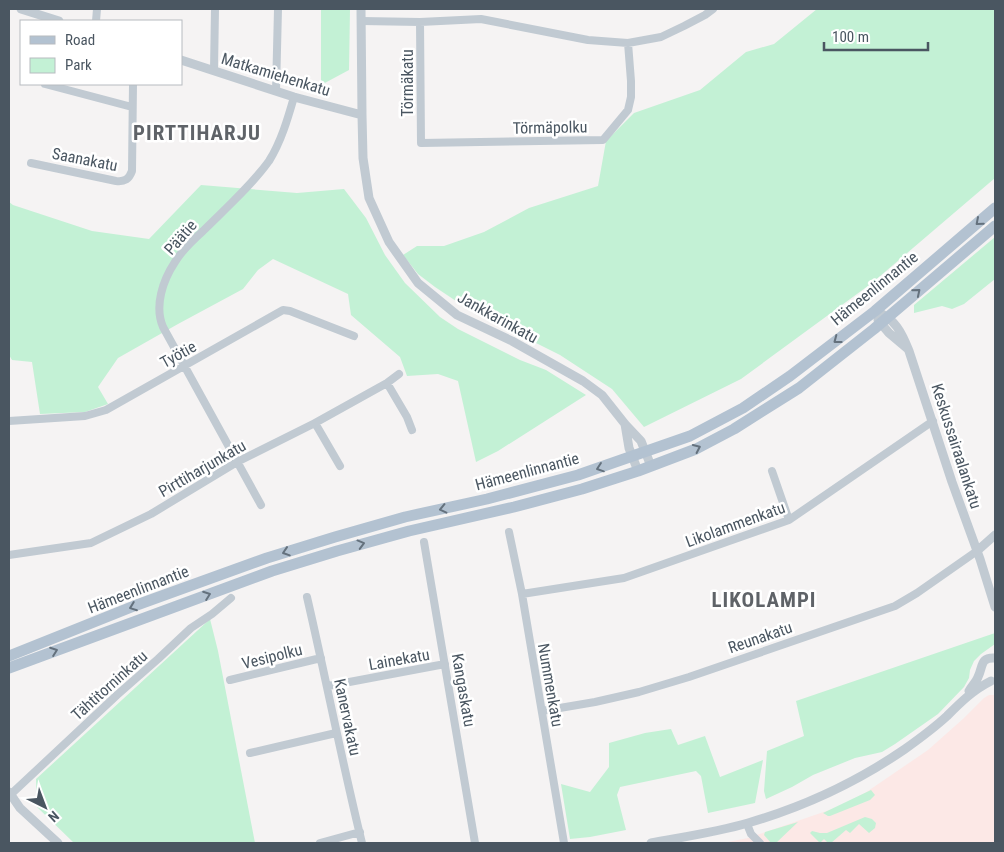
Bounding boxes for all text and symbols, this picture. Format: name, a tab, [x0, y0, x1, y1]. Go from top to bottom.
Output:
legend	[20, 20, 182, 85]
scale bar	[824, 20, 928, 52]
text: 100 m	[832, 28, 869, 46]
text: Road	[65, 31, 95, 49]
street label: Matkamiehenkatu	[219, 49, 333, 100]
street label: Törmäkatu	[398, 49, 417, 117]
text: Park	[65, 56, 92, 74]
street label: Törmäpolku	[512, 117, 588, 138]
district label: PIRTTIHARJU	[133, 121, 261, 145]
street label: Saanakatu	[51, 144, 119, 175]
street label: Päätie	[160, 216, 201, 259]
one-way arrow	[976, 216, 985, 225]
street label: Hämeenlinnantie	[827, 247, 922, 329]
street label: Jankkarinkatu	[454, 288, 541, 347]
one-way arrow	[911, 290, 920, 298]
one-way arrow	[833, 334, 842, 343]
street label: Työtie	[157, 337, 200, 372]
street label: Keskussairaalankatu	[927, 381, 986, 511]
street label: Pirttiharjunkatu	[155, 436, 249, 501]
one-way arrow	[691, 444, 700, 454]
street label: Hämeenlinnantie	[473, 449, 581, 494]
one-way arrow	[596, 462, 605, 472]
street label: Likolammenkatu	[683, 498, 788, 551]
one-way arrow	[438, 503, 447, 514]
one-way arrow	[357, 539, 366, 550]
one-way arrow	[283, 547, 291, 557]
street label: Hämeenlinnantie	[85, 562, 191, 617]
district label: LIKOLAMPI	[711, 588, 817, 612]
one-way arrow	[202, 591, 211, 601]
one-way arrow	[129, 600, 138, 611]
street label: Reunakatu	[726, 618, 795, 657]
street label: Vesipolku	[240, 640, 304, 673]
street label: Nummenkatu	[534, 642, 567, 728]
street label: Lainekatu	[367, 645, 431, 674]
street label: Tähtitorninkatu	[68, 646, 151, 724]
one-way arrow	[50, 647, 58, 657]
street label: Kangaskatu	[448, 652, 479, 728]
street label: Kanervakatu	[330, 677, 365, 757]
north arrow	[20, 782, 70, 832]
text: N	[45, 808, 62, 825]

